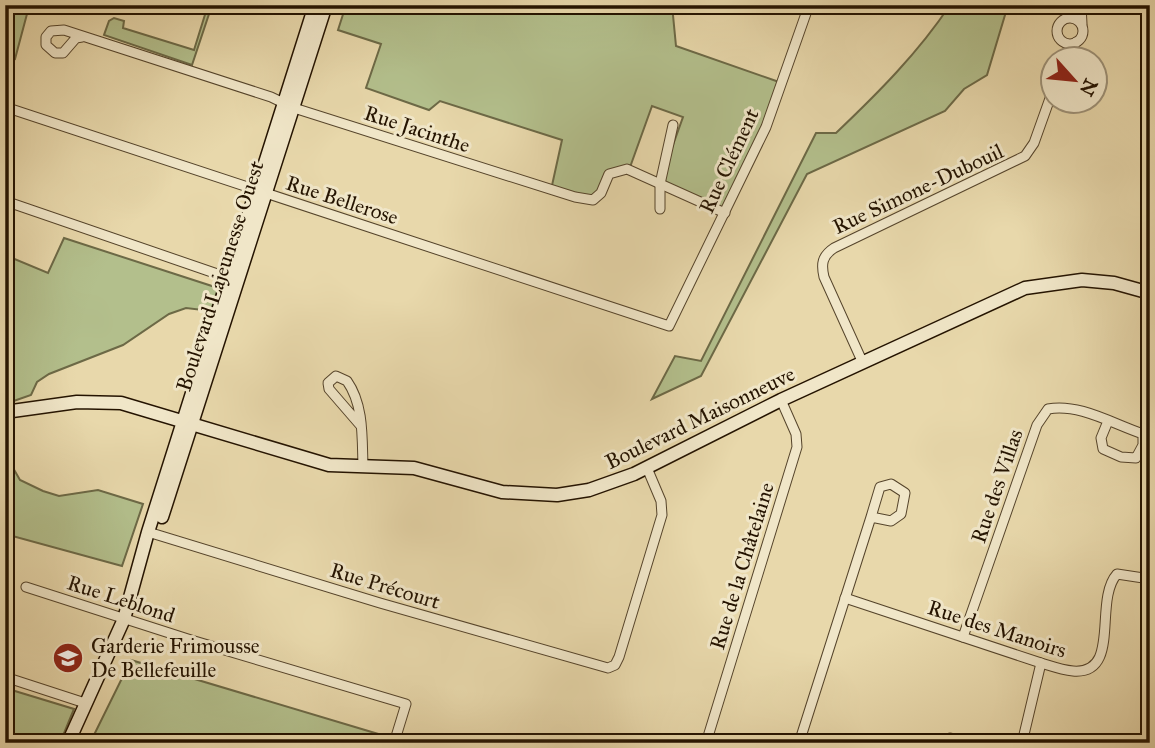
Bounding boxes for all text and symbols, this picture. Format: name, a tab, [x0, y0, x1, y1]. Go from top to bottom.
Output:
north arrow	[1040, 46, 1110, 116]
text: N	[1075, 75, 1103, 100]
street label: Rue Jacinthe	[361, 100, 473, 158]
street label: Rue Clément	[693, 104, 765, 218]
street label: Rue Simone-Dubouil	[829, 138, 1008, 240]
street label: Boulevard Lajeunesse Ouest	[170, 157, 270, 395]
street label: Rue Bellerose	[283, 170, 402, 230]
street label: Boulevard Maisonneuve	[601, 361, 799, 475]
street label: Rue des Villas	[965, 426, 1029, 546]
street label: Rue de la Châtelaine	[704, 479, 780, 653]
street label: Rue Précourt	[327, 557, 444, 615]
street label: Rue Leblond	[64, 569, 179, 629]
street label: Rue des Manoirs	[924, 594, 1070, 664]
place label: Garderie Frimousse De Bellefeuille	[91, 633, 260, 683]
school or university icon: Garderie Frimousse De Bellefeuille	[51, 641, 85, 675]

